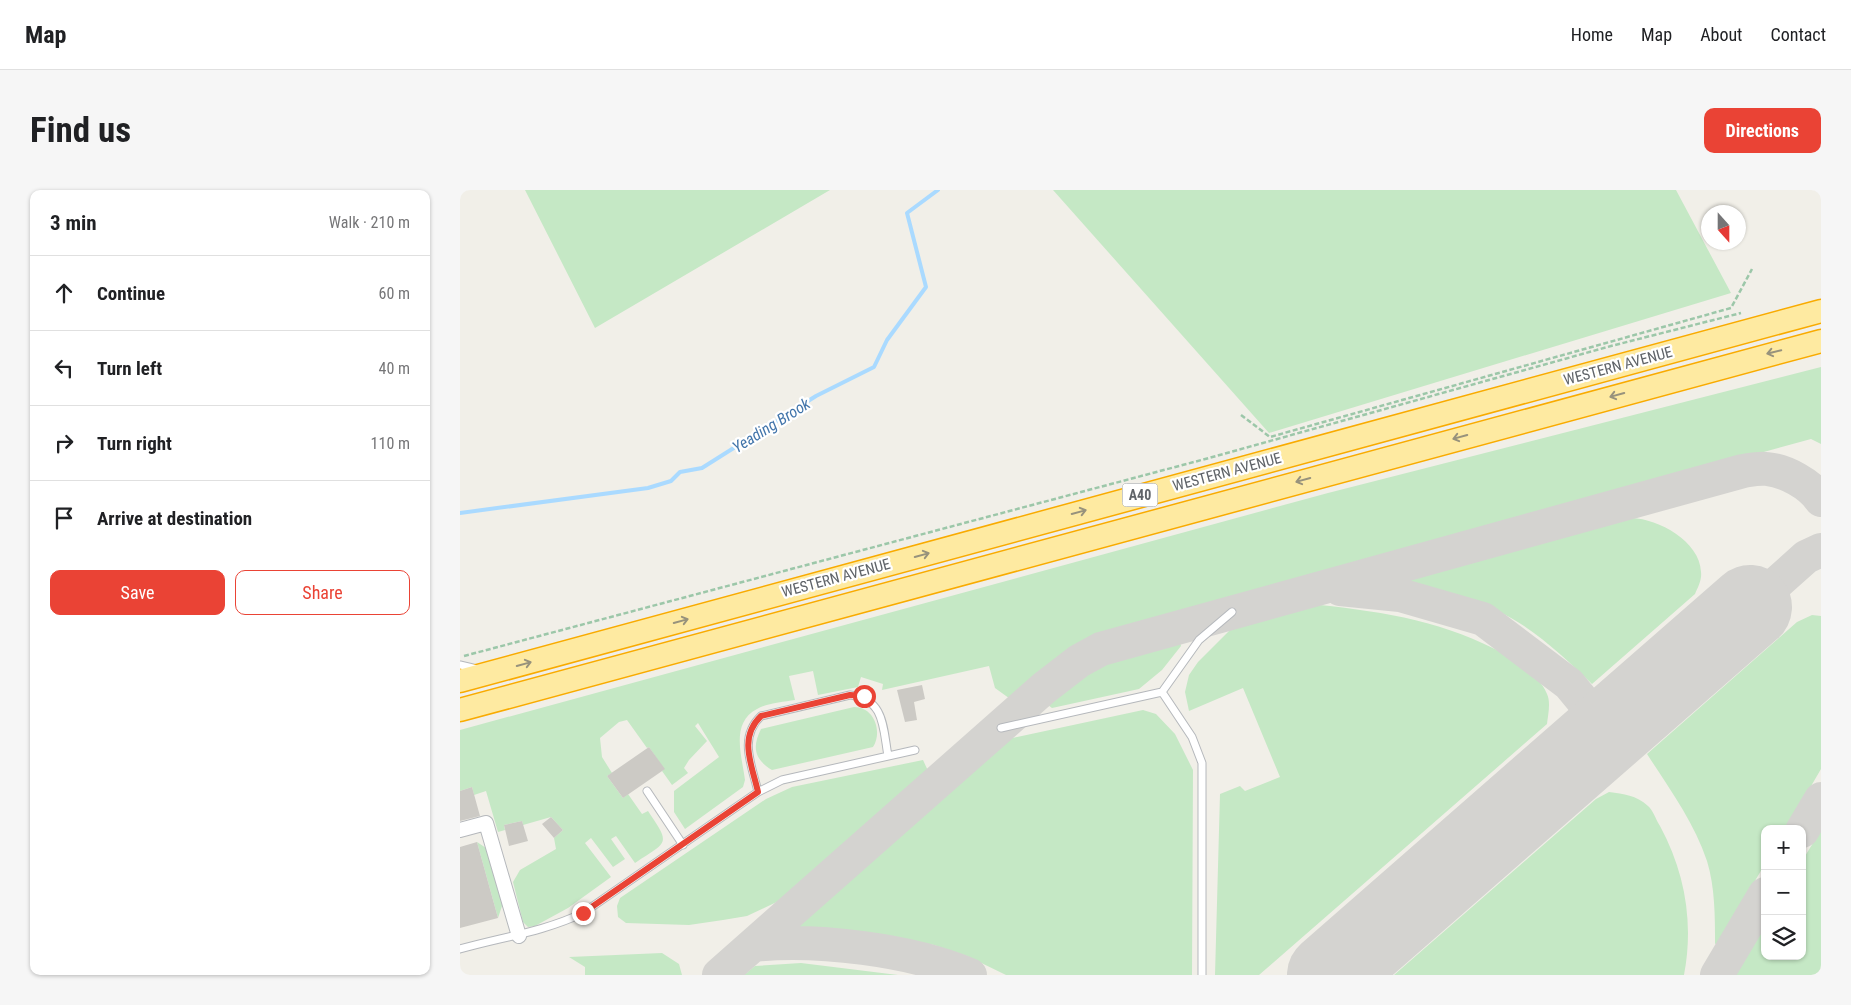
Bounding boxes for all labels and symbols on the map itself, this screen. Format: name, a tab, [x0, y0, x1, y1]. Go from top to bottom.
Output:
north arrow	[1701, 205, 1746, 250]
street label: WESTERN AVENUE	[1562, 343, 1674, 389]
one-way arrow	[1766, 348, 1782, 357]
one-way arrow	[1609, 390, 1625, 400]
water label: Yeading Brook	[729, 394, 814, 457]
one-way arrow	[1452, 433, 1468, 443]
street label: WESTERN AVENUE	[1171, 449, 1283, 495]
one-way arrow	[1296, 475, 1312, 485]
road number: A40	[1122, 484, 1158, 506]
one-way arrow	[1070, 507, 1086, 517]
one-way arrow	[913, 550, 929, 559]
street label: WESTERN AVENUE	[780, 555, 892, 601]
one-way arrow	[672, 616, 688, 625]
one-way arrow	[515, 658, 531, 668]
route start	[853, 685, 876, 708]
route end	[572, 902, 595, 925]

